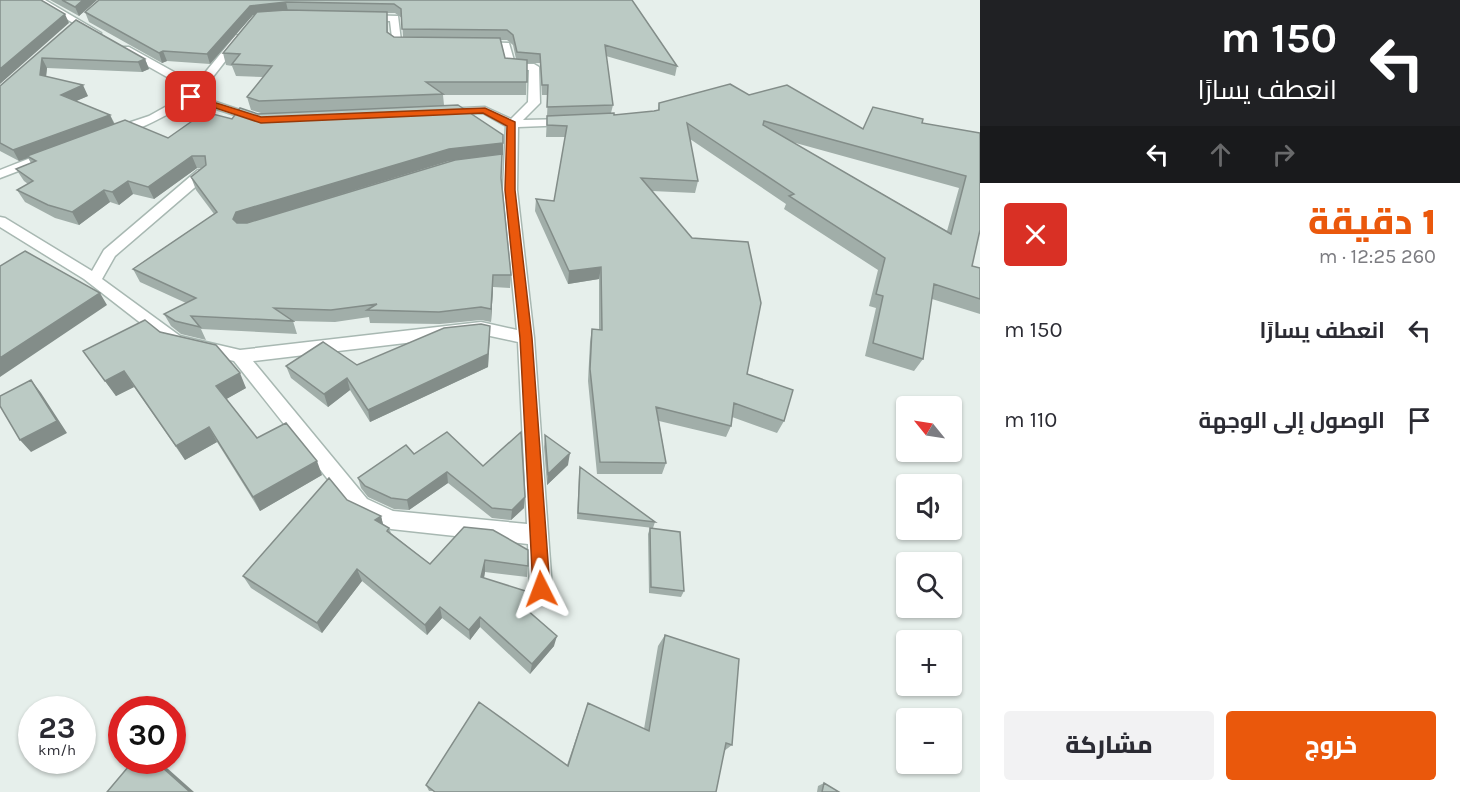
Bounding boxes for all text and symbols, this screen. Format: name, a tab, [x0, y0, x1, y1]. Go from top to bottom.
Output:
text: 150 m	[1221, 13, 1337, 63]
icon: left	[1358, 24, 1436, 102]
pin	[165, 71, 216, 122]
text: انعطف يسارًا	[1197, 74, 1337, 106]
icon: arrive	[174, 80, 207, 113]
icon: left	[1141, 138, 1174, 171]
icon: ahead	[1204, 138, 1237, 171]
icon: right	[1267, 138, 1300, 171]
text: 1 دقيقة	[1308, 201, 1436, 243]
button: close	[1004, 203, 1067, 266]
text: 260 m · 12:25	[1319, 245, 1436, 268]
icon: left	[1403, 314, 1436, 347]
text: 150 m	[1004, 317, 1063, 343]
text: انعطف يسارًا	[1259, 318, 1385, 344]
north arrow	[896, 396, 962, 462]
map controls	[896, 396, 962, 774]
icon: arrive	[1403, 404, 1436, 437]
text: 110 m	[1004, 407, 1057, 433]
text: الوصول إلى الوجهة	[1199, 408, 1385, 434]
button: sound	[896, 474, 962, 540]
button: search	[896, 552, 962, 618]
position arrow	[509, 557, 573, 621]
button: +	[896, 630, 962, 696]
speed limit sign: 30	[108, 696, 186, 774]
button: −	[896, 708, 962, 774]
text: 23	[39, 710, 75, 746]
button: مشاركة	[1004, 711, 1214, 780]
button: خروج	[1226, 711, 1436, 780]
text: km/h	[38, 741, 76, 759]

